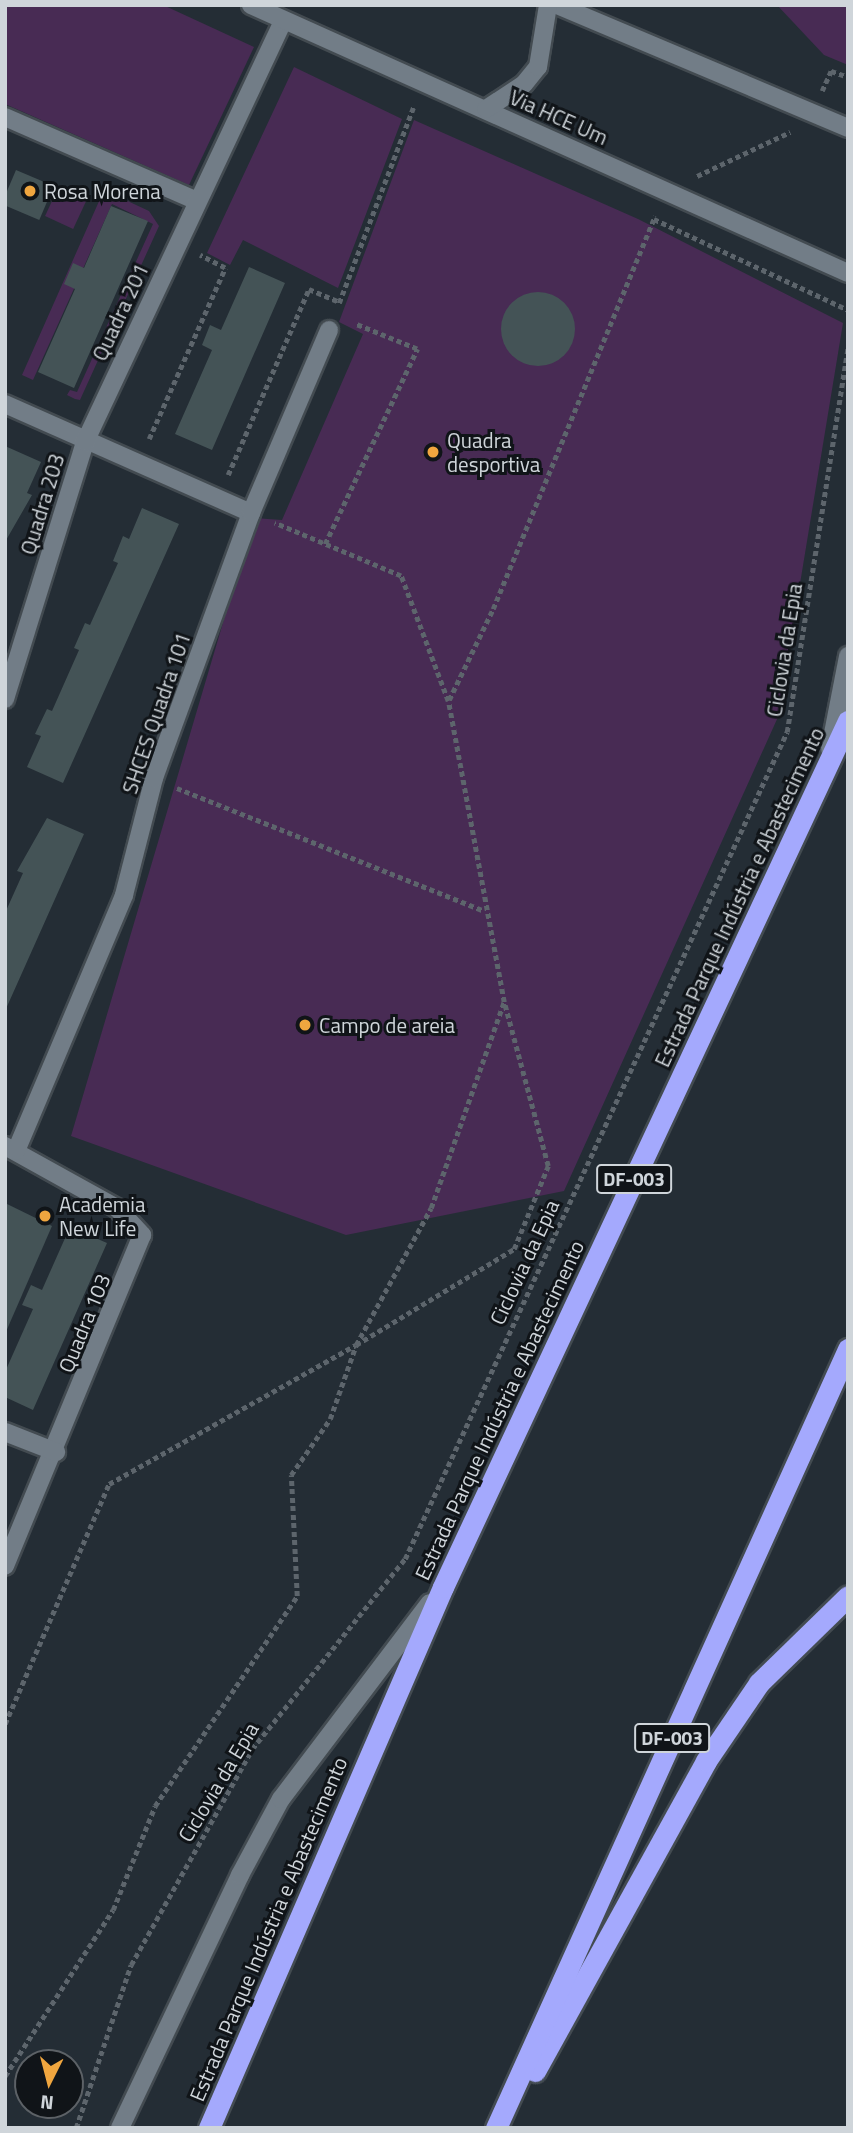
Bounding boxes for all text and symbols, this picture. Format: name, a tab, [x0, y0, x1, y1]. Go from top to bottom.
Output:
street label: Via HCE Um	[506, 84, 612, 150]
place label: Rosa Morena	[44, 178, 161, 204]
marker: Rosa Morena	[22, 183, 38, 199]
street label: Quadra 201	[87, 259, 153, 365]
place label: Quadra desportiva	[447, 427, 540, 477]
marker: Quadra desportiva	[425, 444, 441, 460]
street label: Quadra 203	[15, 450, 69, 558]
street label: Ciclovia da Epia	[761, 581, 807, 719]
street label: SHCES Quadra 101	[117, 629, 195, 797]
street label: Estrada Parque Indústria e Abastecimento	[649, 723, 829, 1071]
place label: Campo de areia	[319, 1012, 455, 1038]
marker: Campo de areia	[297, 1017, 313, 1033]
road number: DF-003	[596, 1163, 672, 1194]
place label: Academia New Life	[59, 1191, 145, 1241]
street label: Ciclovia da Epia	[484, 1196, 564, 1328]
marker: Academia New Life	[37, 1208, 53, 1224]
street label: Estrada Parque Indústria e Abastecimento	[409, 1236, 589, 1584]
street label: Quadra 103	[53, 1270, 115, 1376]
street label: Ciclovia da Epia	[172, 1718, 264, 1846]
road number: DF-003	[634, 1722, 710, 1754]
street label: Estrada Parque Indústria e Abastecimento	[184, 1753, 352, 2105]
north arrow	[14, 2049, 84, 2119]
text: N	[39, 2088, 55, 2119]

